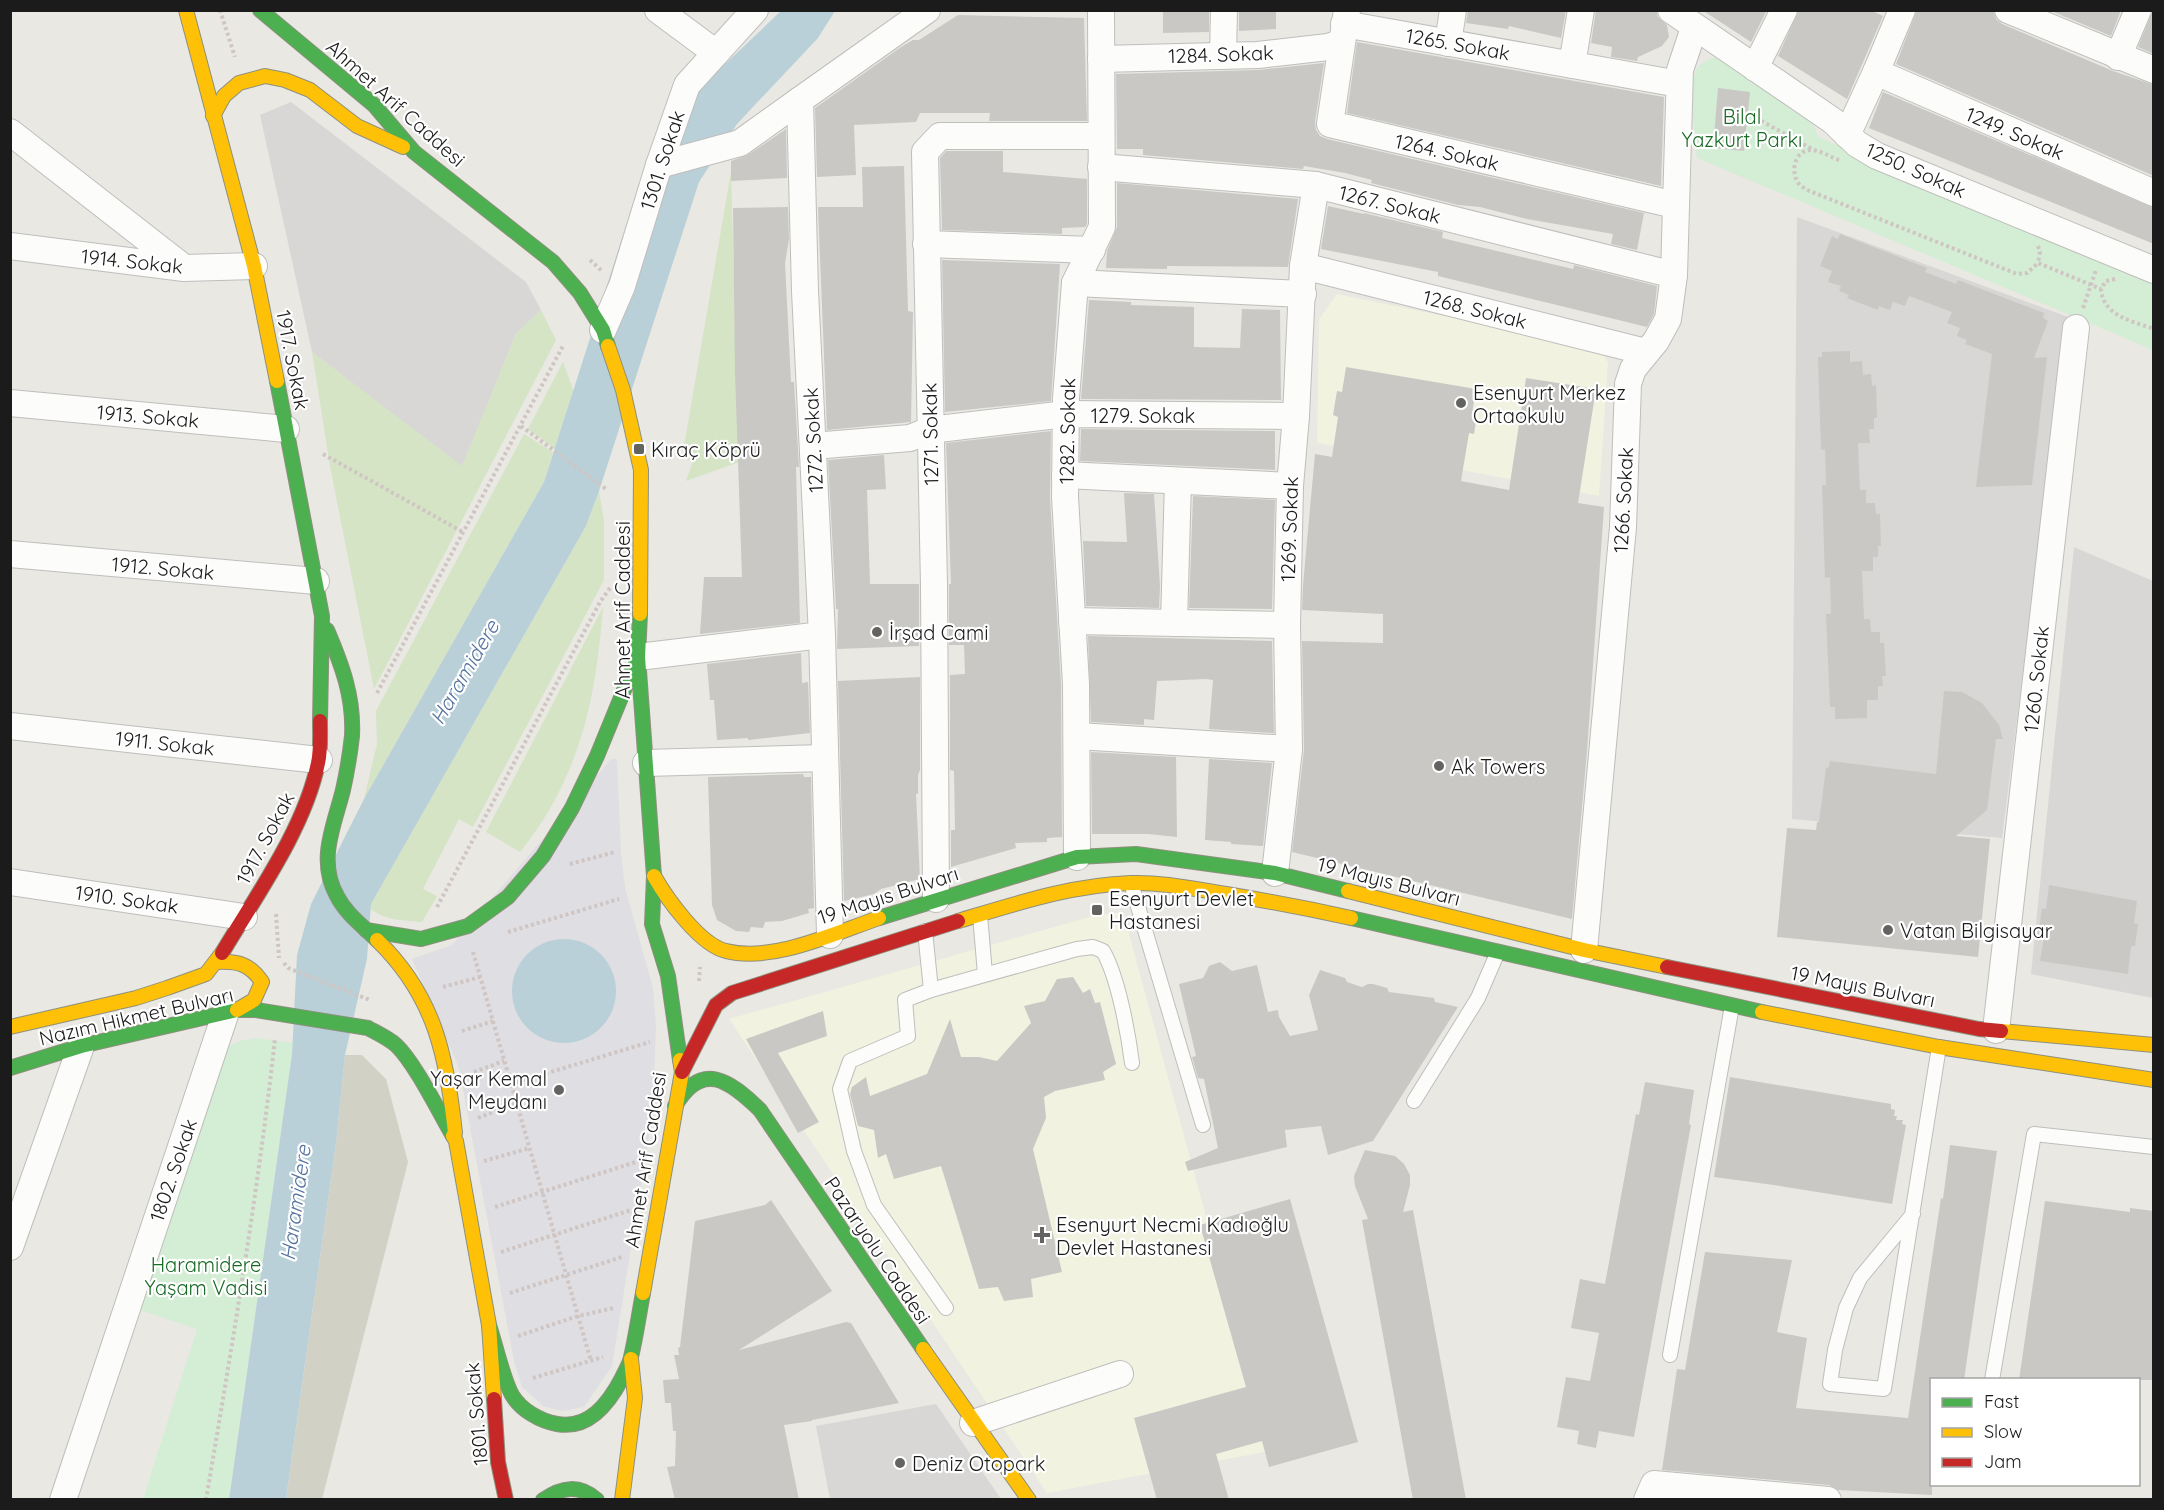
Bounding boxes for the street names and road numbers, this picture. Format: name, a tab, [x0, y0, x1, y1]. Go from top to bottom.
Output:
street label: 1265. Sokak	[1404, 23, 1512, 65]
street label: Ahmet Arif Caddesi	[321, 34, 471, 172]
street label: 1284. Sokak	[1168, 40, 1274, 68]
street label: 1249. Sokak	[1962, 101, 2068, 165]
street label: 1301. Sokak	[634, 107, 690, 213]
street label: 1264. Sokak	[1393, 128, 1501, 176]
street label: 1250. Sokak	[1862, 137, 1970, 203]
street label: 1267. Sokak	[1336, 179, 1444, 229]
street label: 1914. Sokak	[80, 243, 184, 279]
street label: 1268. Sokak	[1421, 284, 1529, 334]
street label: 1917. Sokak	[271, 308, 315, 412]
street label: 1282. Sokak	[1054, 378, 1080, 484]
street label: 1271. Sokak	[917, 383, 943, 485]
street label: 1272. Sokak	[798, 387, 828, 493]
street label: 1913. Sokak	[96, 399, 200, 433]
street label: 1279. Sokak	[1091, 403, 1195, 428]
street label: 1266. Sokak	[1608, 446, 1638, 554]
street label: 1269. Sokak	[1275, 476, 1303, 582]
street label: Ahmet Arif Caddesi	[610, 521, 635, 699]
street label: 1912. Sokak	[111, 551, 215, 585]
street label: 1260. Sokak	[2018, 624, 2054, 734]
street label: 1911. Sokak	[114, 725, 216, 761]
street label: 1917. Sokak	[230, 788, 300, 888]
street label: 19 Mayıs Bulvarı	[1315, 851, 1463, 911]
street label: 19 Mayıs Bulvarı	[815, 861, 961, 929]
street label: 1910. Sokak	[74, 879, 180, 919]
street label: 19 Mayıs Bulvarı	[1789, 960, 1937, 1012]
street label: Nazım Hikmet Bulvarı	[36, 981, 236, 1051]
street label: Ahmet Arif Caddesi	[619, 1070, 671, 1250]
street label: 1802. Sokak	[144, 1115, 202, 1225]
street label: Pazaryolu Caddesi	[819, 1172, 937, 1328]
street label: 1801. Sokak	[459, 1361, 493, 1467]

